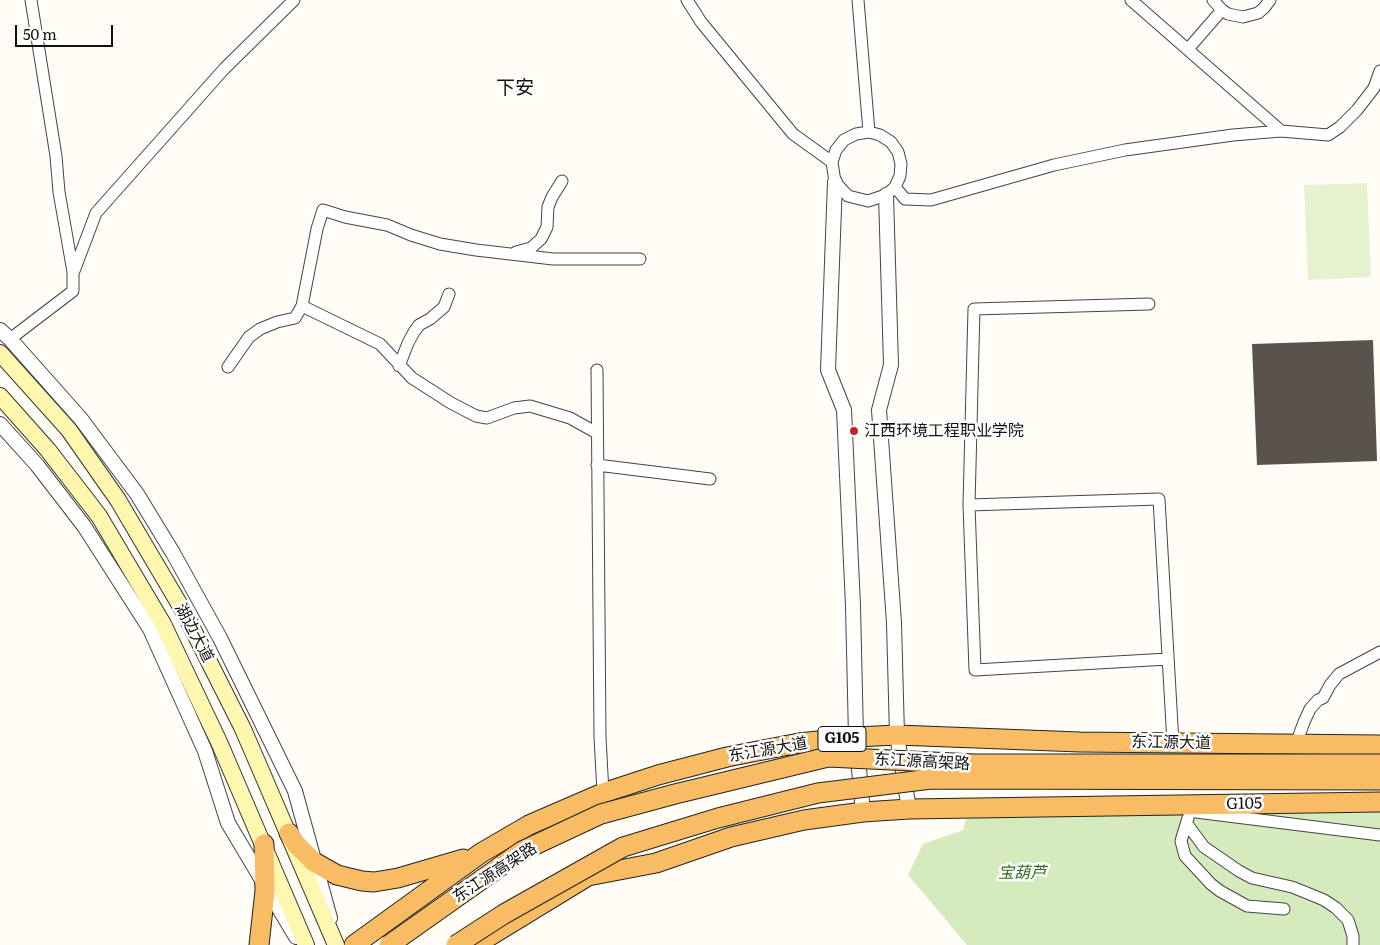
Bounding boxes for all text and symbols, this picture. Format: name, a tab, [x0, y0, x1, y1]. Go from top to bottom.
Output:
scale bar	[18, 15, 115, 47]
text: 50 m	[23, 22, 57, 45]
district label: 下安	[496, 77, 534, 99]
place label: 江西环境工程职业学院	[864, 421, 1024, 441]
marker: 江西环境工程职业学院	[848, 425, 860, 437]
street label: 湖边大道	[171, 600, 217, 666]
road number: G105	[818, 726, 866, 752]
street label: 东江源大道	[1131, 733, 1211, 753]
street label: 东江源大道	[727, 734, 809, 766]
street label: 东江源高架路	[874, 750, 970, 774]
street label: G105	[1226, 794, 1262, 814]
street label: 东江源高架路	[450, 839, 540, 907]
park label: 宝葫芦	[998, 863, 1046, 883]

